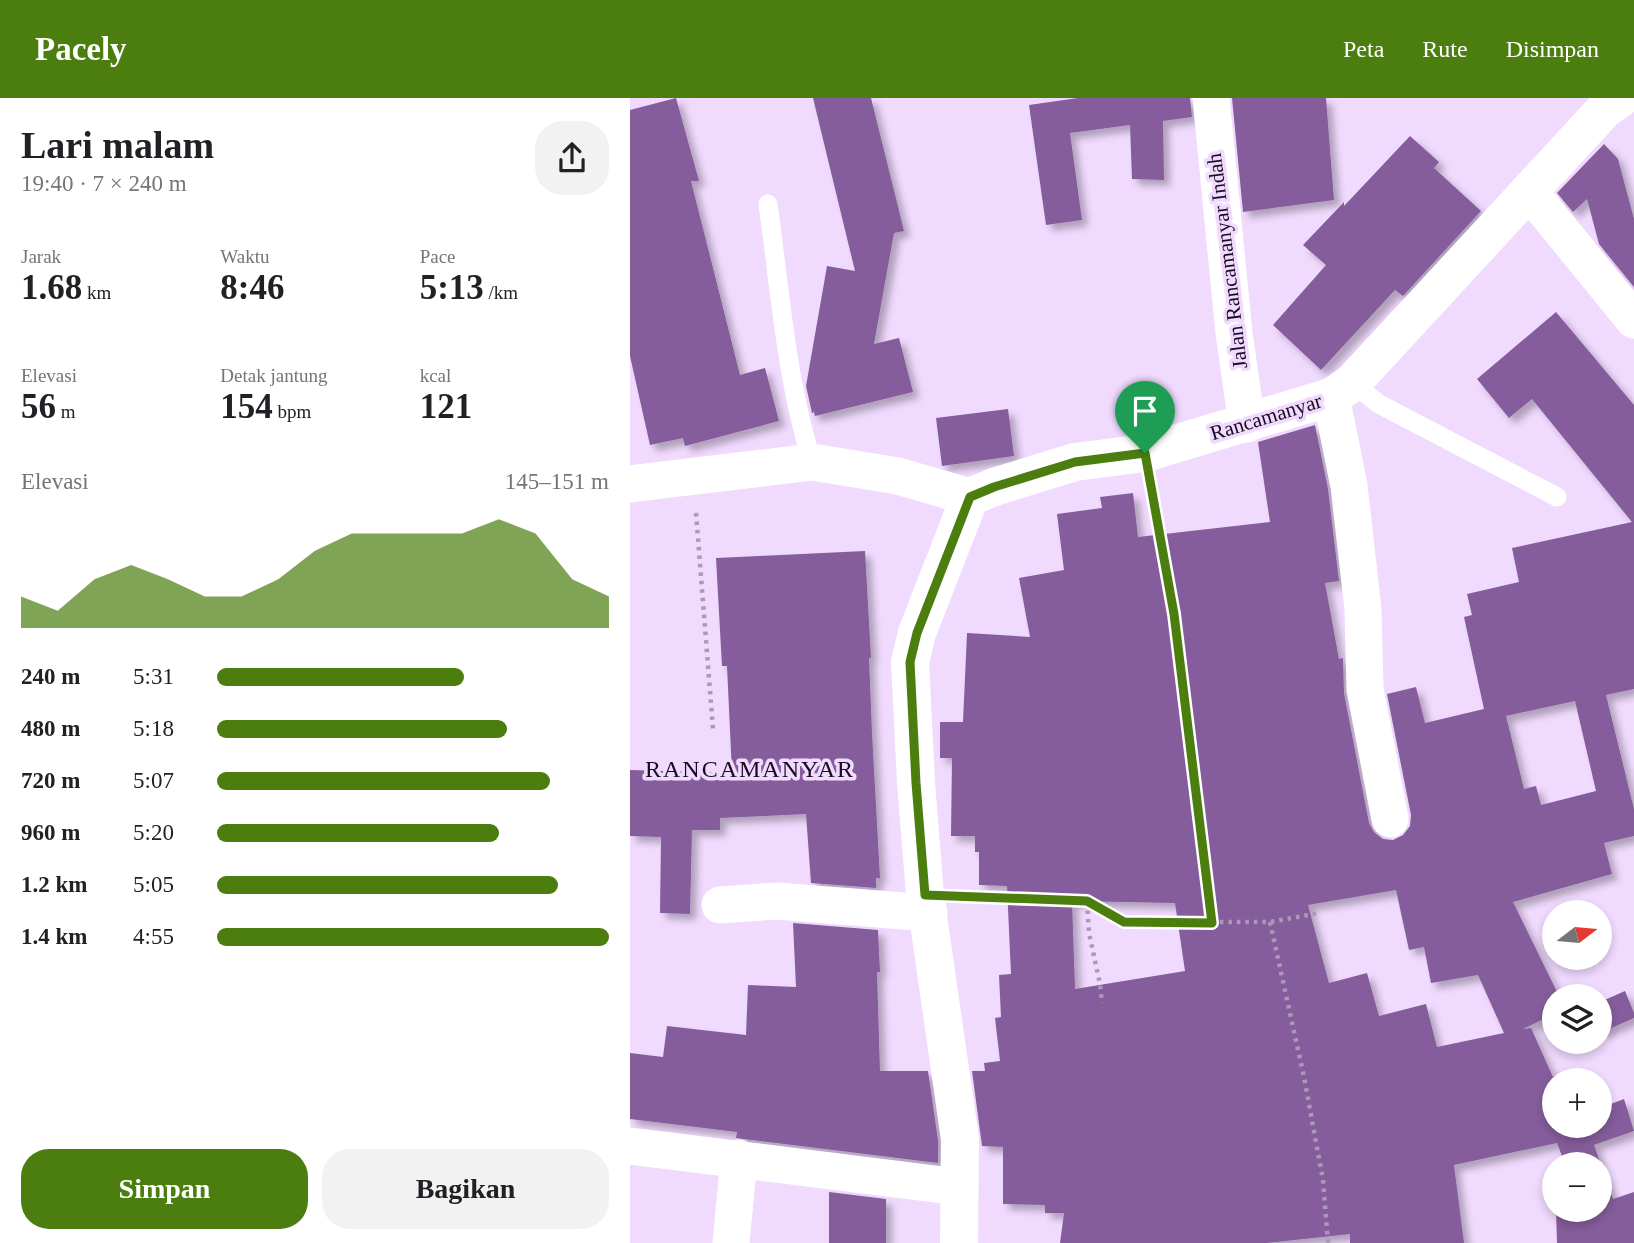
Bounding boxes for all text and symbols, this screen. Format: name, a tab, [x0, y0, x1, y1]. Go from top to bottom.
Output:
text: Pacely	[35, 31, 127, 67]
text: Peta	[1343, 36, 1384, 62]
text: Rute	[1422, 36, 1468, 62]
text: Disimpan	[1506, 36, 1599, 62]
button: share	[535, 121, 609, 195]
text: Lari malam	[21, 124, 214, 166]
street label: Jalan Rancamanyar Indah	[1202, 151, 1252, 370]
text: 19:40 · 7 × 240 m	[21, 171, 187, 196]
text: Jarak	[21, 246, 61, 267]
text: Waktu	[220, 246, 269, 267]
text: Pace	[420, 246, 456, 267]
text: 1.68	[21, 268, 82, 307]
text: 8:46	[220, 268, 284, 307]
text: 5:13	[420, 268, 484, 307]
text: km	[82, 282, 111, 303]
text: /km	[484, 282, 518, 303]
text: Elevasi	[21, 365, 77, 386]
text: Detak jantung	[220, 365, 327, 386]
text: kcal	[420, 365, 451, 386]
pin	[1115, 381, 1175, 453]
text: 56	[21, 387, 56, 426]
text: 154	[220, 387, 273, 426]
text: 121	[420, 387, 472, 426]
street label: Rancamanyar	[1207, 389, 1325, 445]
icon: arrive	[1126, 392, 1164, 430]
text: m	[56, 401, 76, 422]
text: bpm	[273, 401, 311, 422]
text: Elevasi	[21, 469, 89, 494]
text: 145–151 m	[505, 469, 609, 494]
text: 240 m	[21, 664, 80, 689]
text: 5:31	[133, 664, 174, 689]
text: 480 m	[21, 716, 80, 741]
text: 5:18	[133, 716, 174, 741]
district label: RANCAMANYAR	[645, 756, 855, 782]
text: 720 m	[21, 768, 80, 793]
text: 5:07	[133, 768, 174, 793]
text: 960 m	[21, 820, 80, 845]
text: 5:20	[133, 820, 174, 845]
text: 1.2 km	[21, 872, 87, 897]
text: 5:05	[133, 872, 174, 897]
north arrow	[1542, 900, 1612, 970]
map controls	[1542, 900, 1612, 1222]
text: 1.4 km	[21, 924, 87, 949]
text: 4:55	[133, 924, 174, 949]
button: layers	[1542, 984, 1612, 1054]
button: +	[1542, 1068, 1612, 1138]
button: Simpan	[21, 1149, 308, 1229]
button: Bagikan	[322, 1149, 609, 1229]
button: −	[1542, 1152, 1612, 1222]

